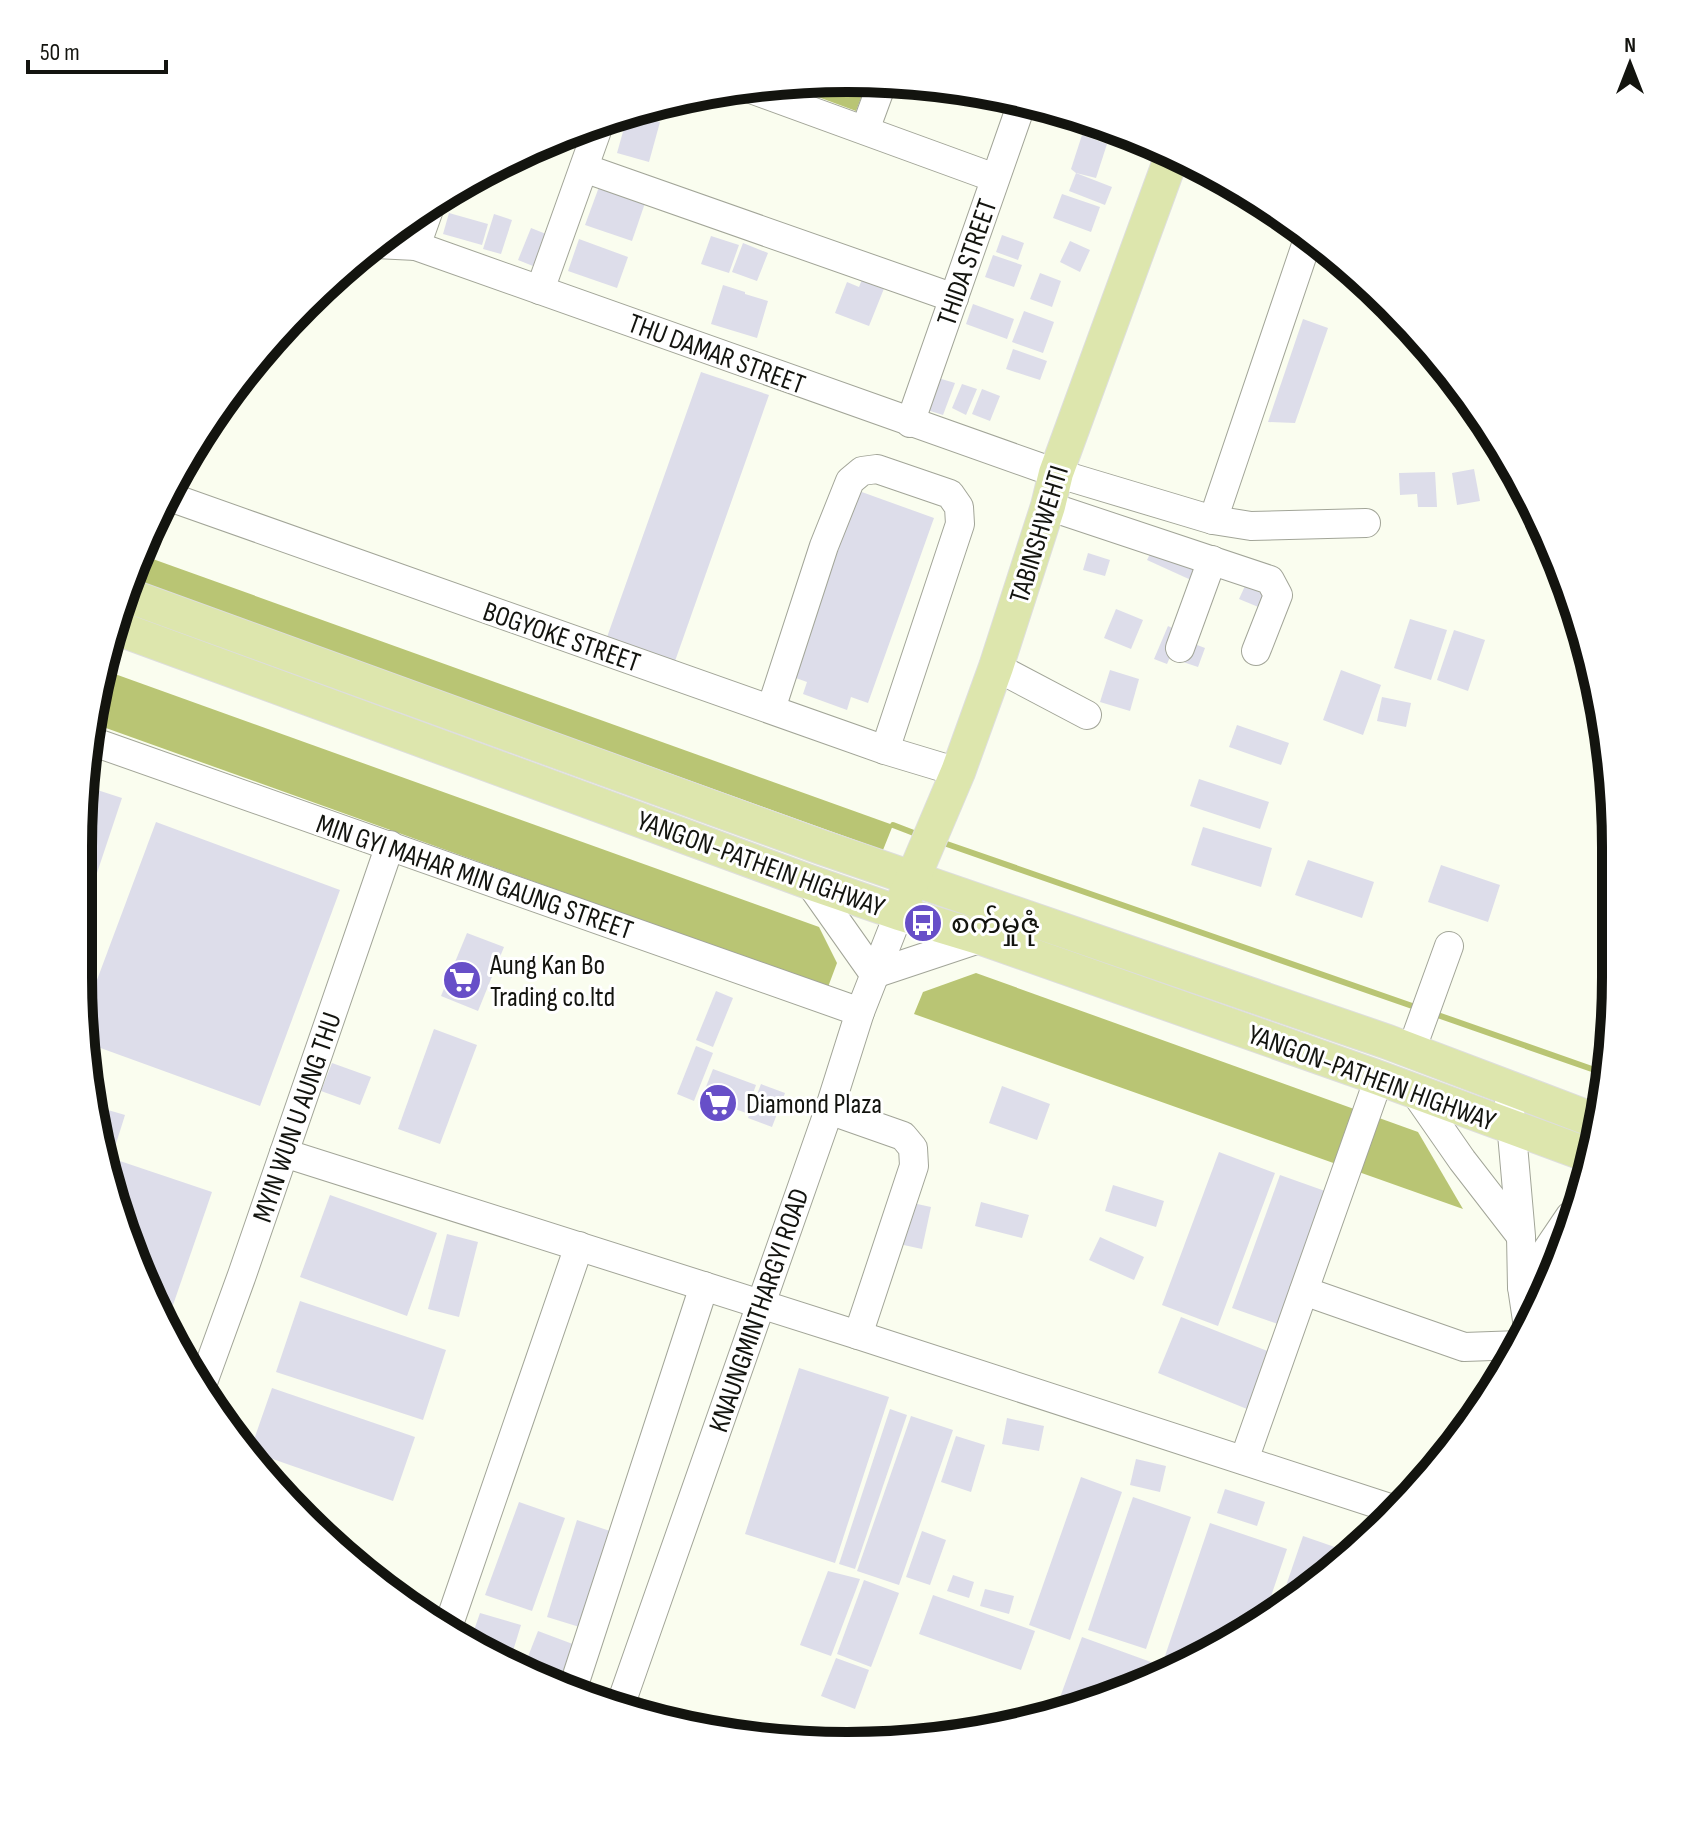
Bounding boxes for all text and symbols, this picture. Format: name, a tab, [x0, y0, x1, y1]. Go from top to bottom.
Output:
scale bar	[28, 24, 166, 74]
north arrow	[1590, 24, 1670, 104]
text: N	[1624, 32, 1636, 59]
text: 50 m	[40, 38, 80, 67]
street label: THIDA STREET	[930, 195, 1004, 330]
street label: THU DAMAR STREET	[624, 307, 809, 402]
street label: TABINSHWEHTI	[1003, 462, 1076, 607]
street label: BOGYOKE STREET	[479, 595, 644, 680]
street label: YANGON-PATHEIN HIGHWAY	[632, 804, 889, 925]
street label: MIN GYI MAHAR MIN GAUNG STREET	[312, 808, 637, 947]
bus stop icon: စက်မှုဇုံ	[902, 902, 944, 944]
place label: စက်မှုဇုံ	[951, 905, 1039, 946]
place label: Aung Kan Bo Trading co.ltd	[489, 949, 615, 1014]
supermarket icon: Aung Kan Bo Trading co.ltd	[441, 959, 483, 1001]
street label: MYIN WUN U AUNG THU	[246, 1008, 349, 1227]
street label: YANGON-PATHEIN HIGHWAY	[1243, 1018, 1500, 1139]
supermarket icon: Diamond Plaza	[697, 1082, 739, 1124]
place label: Diamond Plaza	[746, 1088, 882, 1121]
street label: KNAUNGMINTHARGYI ROAD	[702, 1184, 817, 1437]

